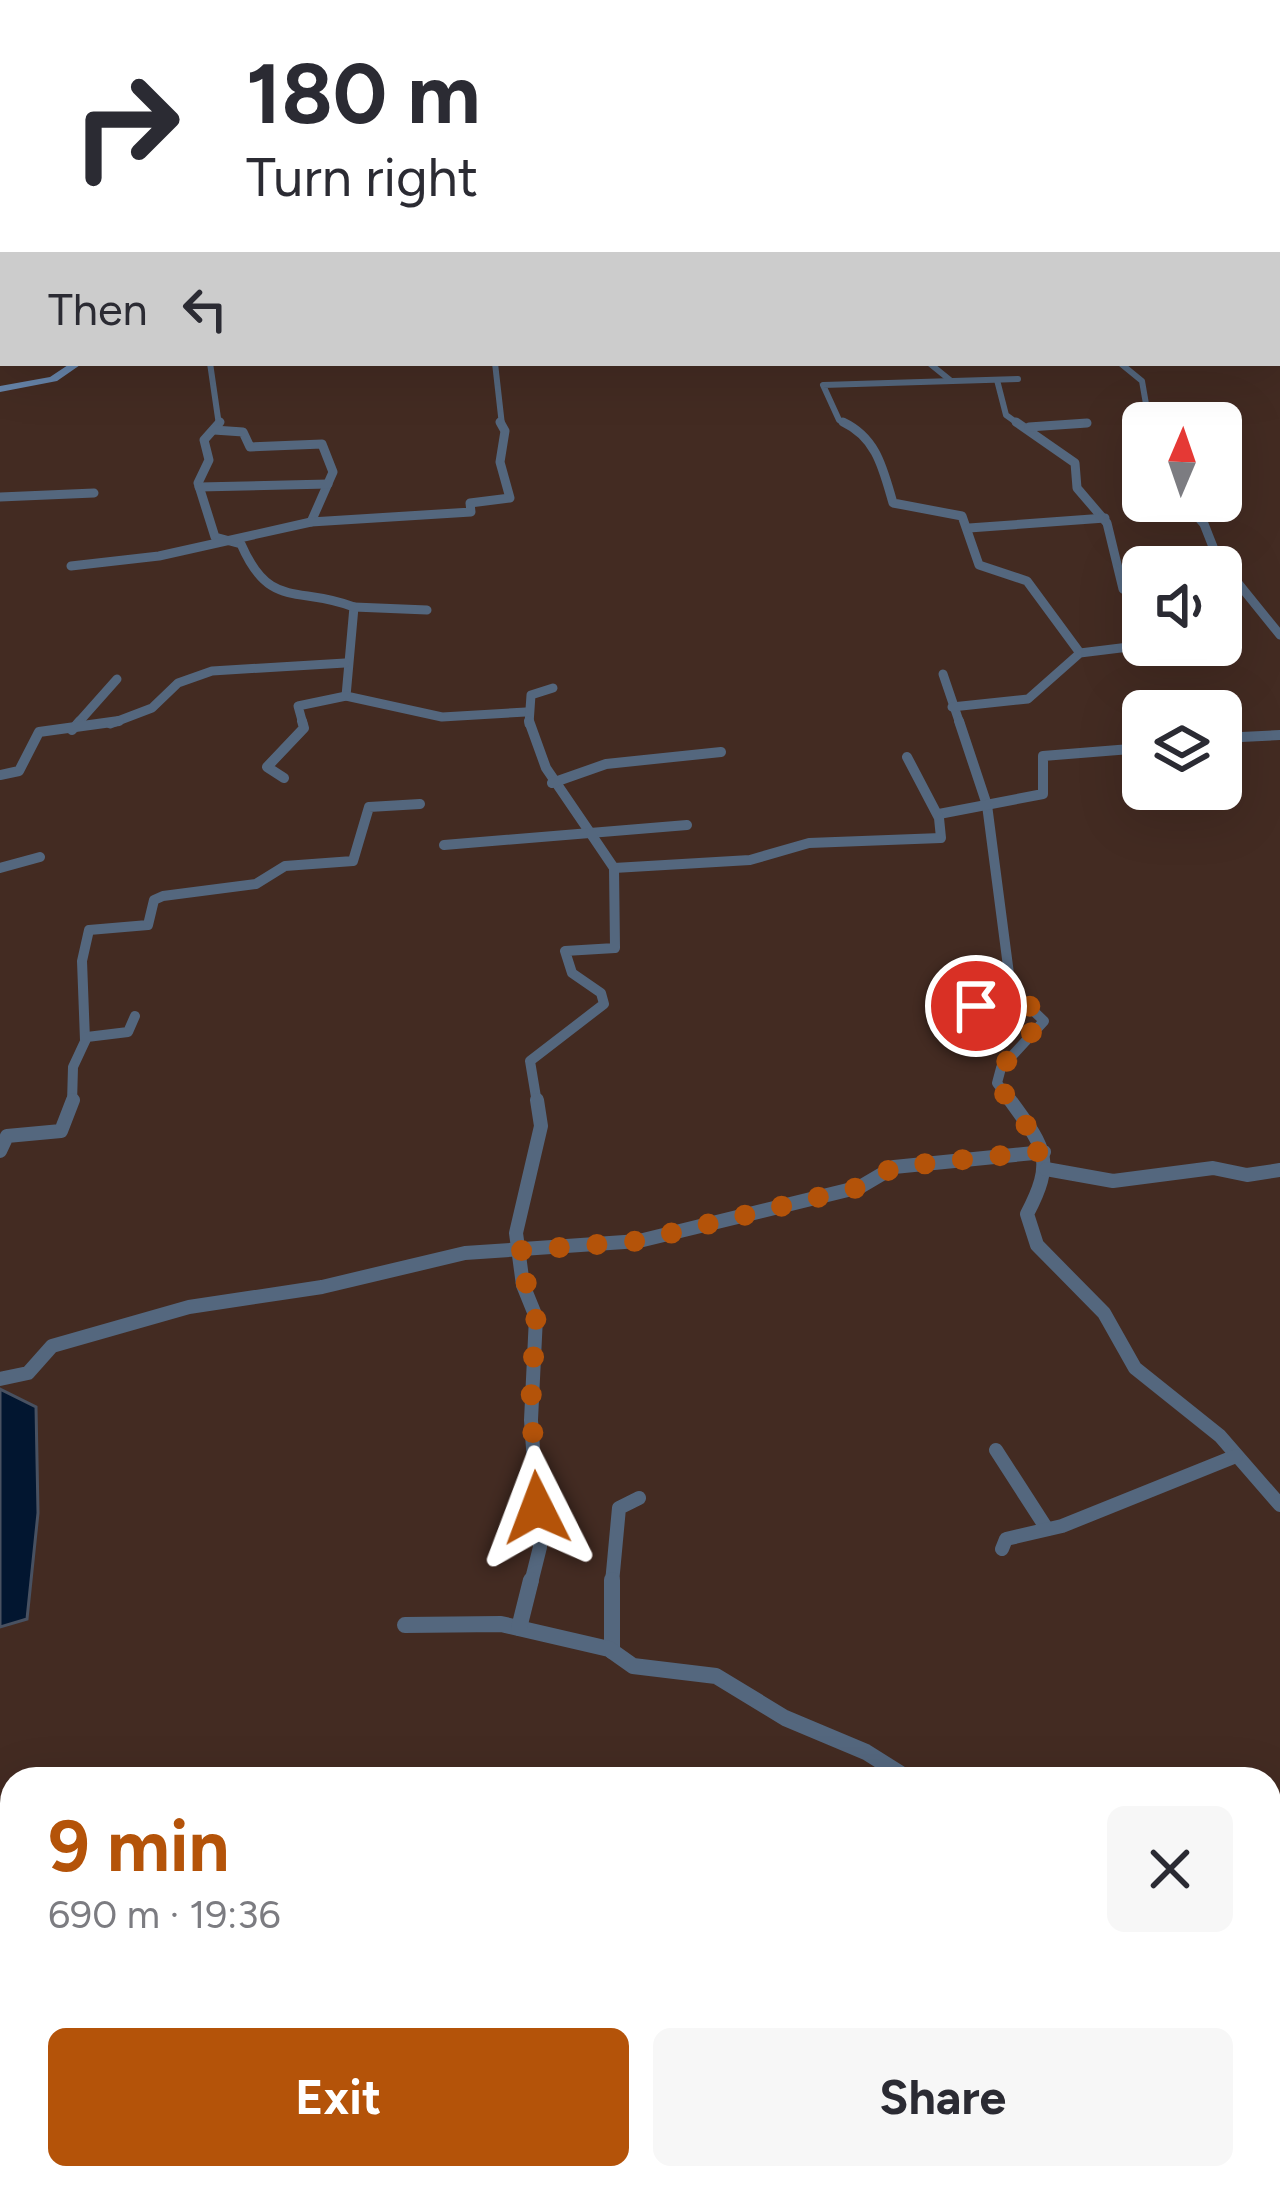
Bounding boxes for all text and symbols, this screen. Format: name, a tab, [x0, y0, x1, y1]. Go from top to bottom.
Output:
text: 180 m	[246, 43, 481, 144]
icon: right	[48, 48, 204, 204]
text: Turn right	[246, 145, 478, 210]
icon: left	[172, 276, 238, 342]
text: Then	[48, 282, 148, 336]
north arrow	[1122, 402, 1242, 522]
map controls	[1122, 402, 1242, 810]
button: sound	[1122, 546, 1242, 666]
button: layers	[1122, 690, 1242, 810]
pin	[925, 955, 1027, 1057]
icon: arrive	[943, 973, 1009, 1039]
position arrow	[474, 1445, 600, 1571]
text: 9 min	[48, 1803, 229, 1889]
button: close	[1107, 1806, 1233, 1932]
text: 690 m · 19:36	[48, 1891, 280, 1938]
button: Exit	[48, 2028, 629, 2166]
button: Share	[653, 2028, 1233, 2166]

